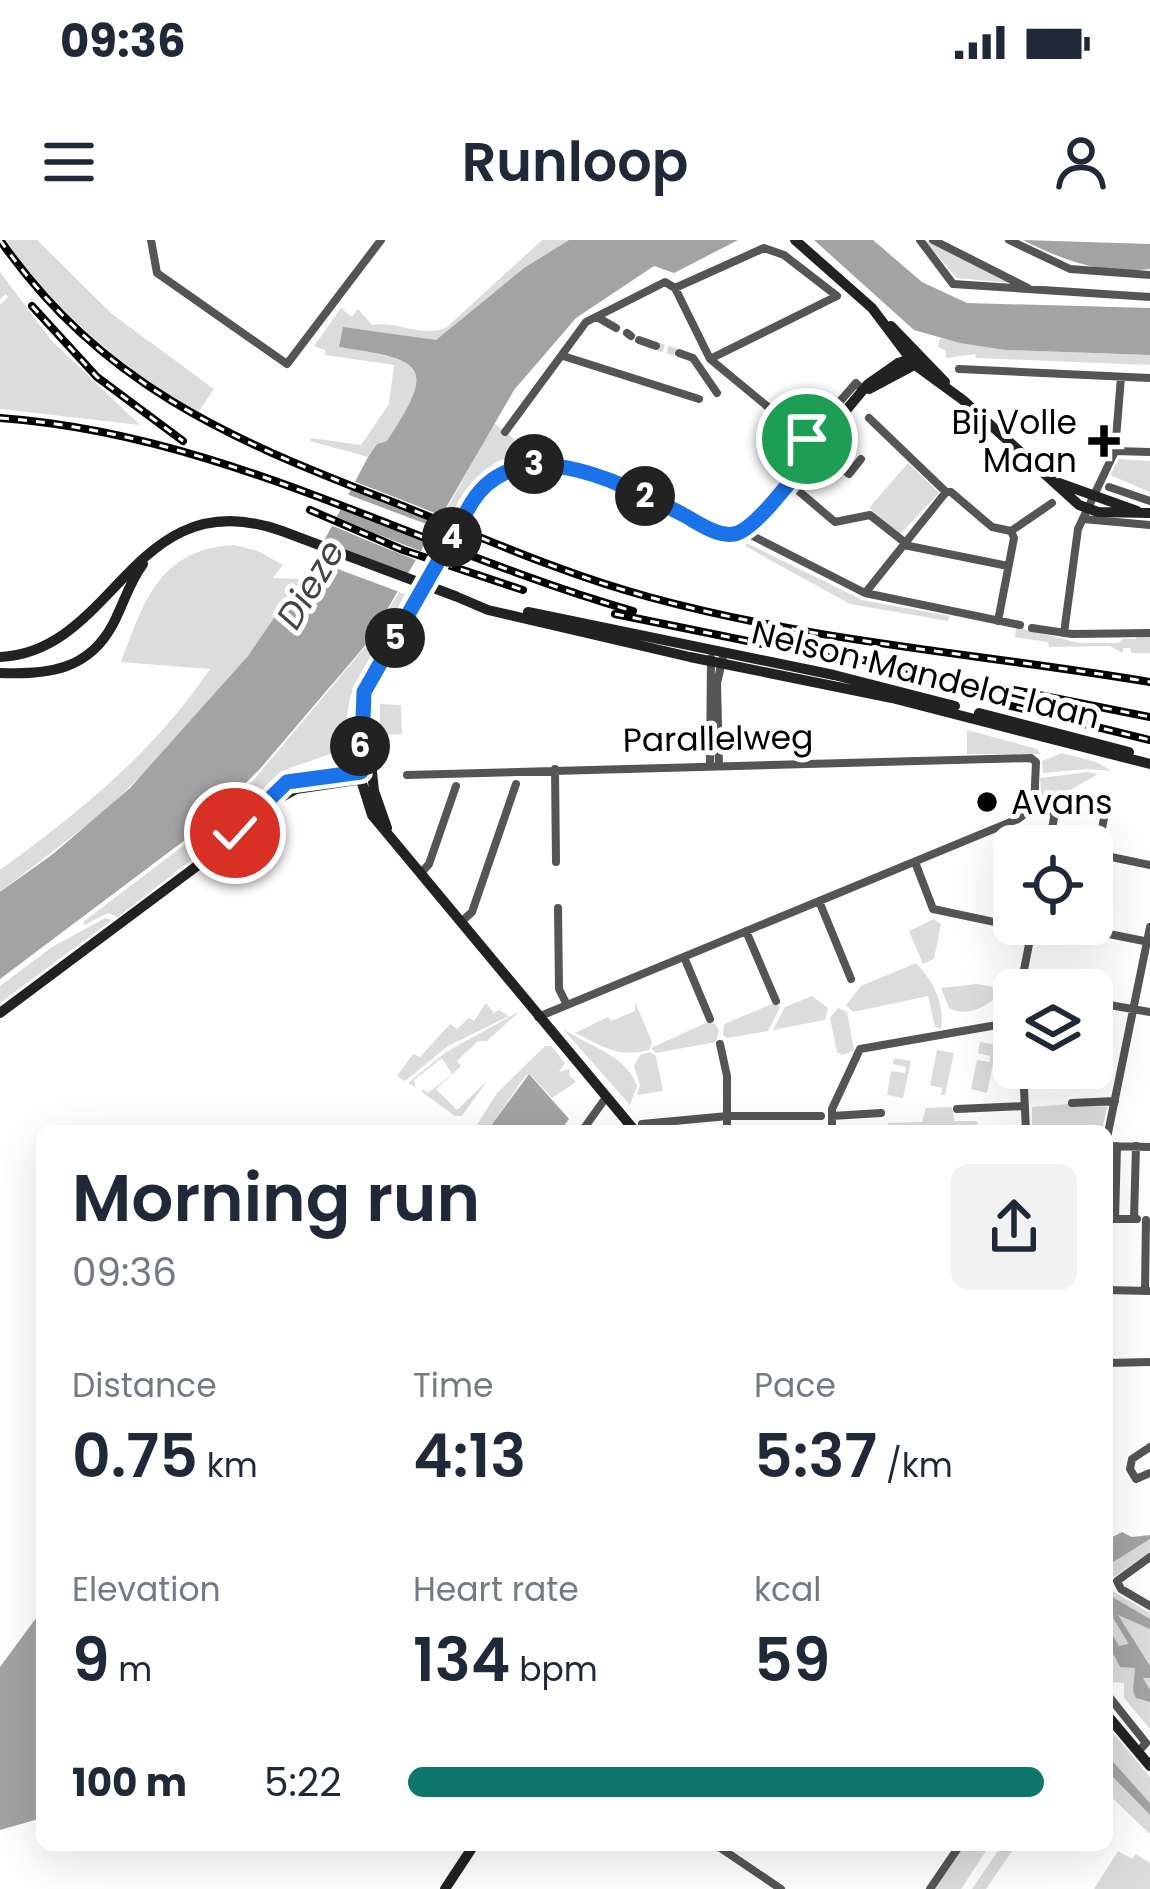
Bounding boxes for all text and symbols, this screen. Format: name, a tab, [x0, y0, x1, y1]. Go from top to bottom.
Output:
text: 09:36	[60, 10, 186, 73]
text: Runloop	[462, 124, 688, 200]
icon: menu	[36, 129, 102, 195]
icon: person	[1048, 129, 1114, 195]
pin	[756, 388, 858, 490]
place label: Bij Volle Maan	[952, 399, 1077, 484]
icon: arrive	[774, 406, 840, 472]
marker: Bij Volle Maan	[1088, 425, 1120, 457]
pin: 3	[504, 434, 564, 494]
text: 3	[524, 440, 544, 487]
pin: 2	[615, 466, 675, 526]
text: 2	[636, 472, 654, 519]
pin: 4	[422, 507, 482, 567]
text: 4	[441, 513, 463, 560]
water label: Dieze	[264, 530, 357, 638]
pin: 5	[365, 608, 425, 668]
street label: Nelson Mandela-laan	[747, 608, 1105, 740]
text: 5	[384, 614, 406, 661]
street label: Parallelweg	[622, 713, 814, 764]
pin: 6	[330, 716, 390, 776]
text: 6	[349, 722, 371, 769]
place label: Avans	[1011, 779, 1112, 826]
pin	[184, 782, 286, 884]
marker: Avans	[974, 789, 1000, 815]
icon: check	[202, 800, 268, 866]
map controls	[993, 825, 1113, 1089]
button: locate	[993, 825, 1113, 945]
button: layers	[993, 969, 1113, 1089]
text: Morning run	[72, 1152, 480, 1244]
button: share	[951, 1164, 1077, 1290]
text: 09:36	[72, 1245, 177, 1300]
text: Distance	[72, 1362, 217, 1409]
text: Time	[413, 1362, 493, 1409]
text: Pace	[754, 1362, 836, 1409]
text: 0.75	[72, 1414, 198, 1498]
text: 4:13	[413, 1414, 526, 1498]
text: 5:37	[754, 1414, 877, 1498]
text: km	[198, 1442, 258, 1489]
text: /km	[877, 1442, 953, 1489]
text: Elevation	[72, 1566, 221, 1613]
text: Heart rate	[413, 1566, 579, 1613]
text: kcal	[754, 1566, 821, 1613]
text: 9	[72, 1618, 110, 1702]
text: 134	[413, 1618, 510, 1702]
text: 59	[754, 1618, 830, 1702]
text: m	[110, 1646, 152, 1693]
text: bpm	[510, 1646, 598, 1693]
text: 100 m	[72, 1755, 187, 1810]
text: 5:22	[264, 1755, 342, 1810]

